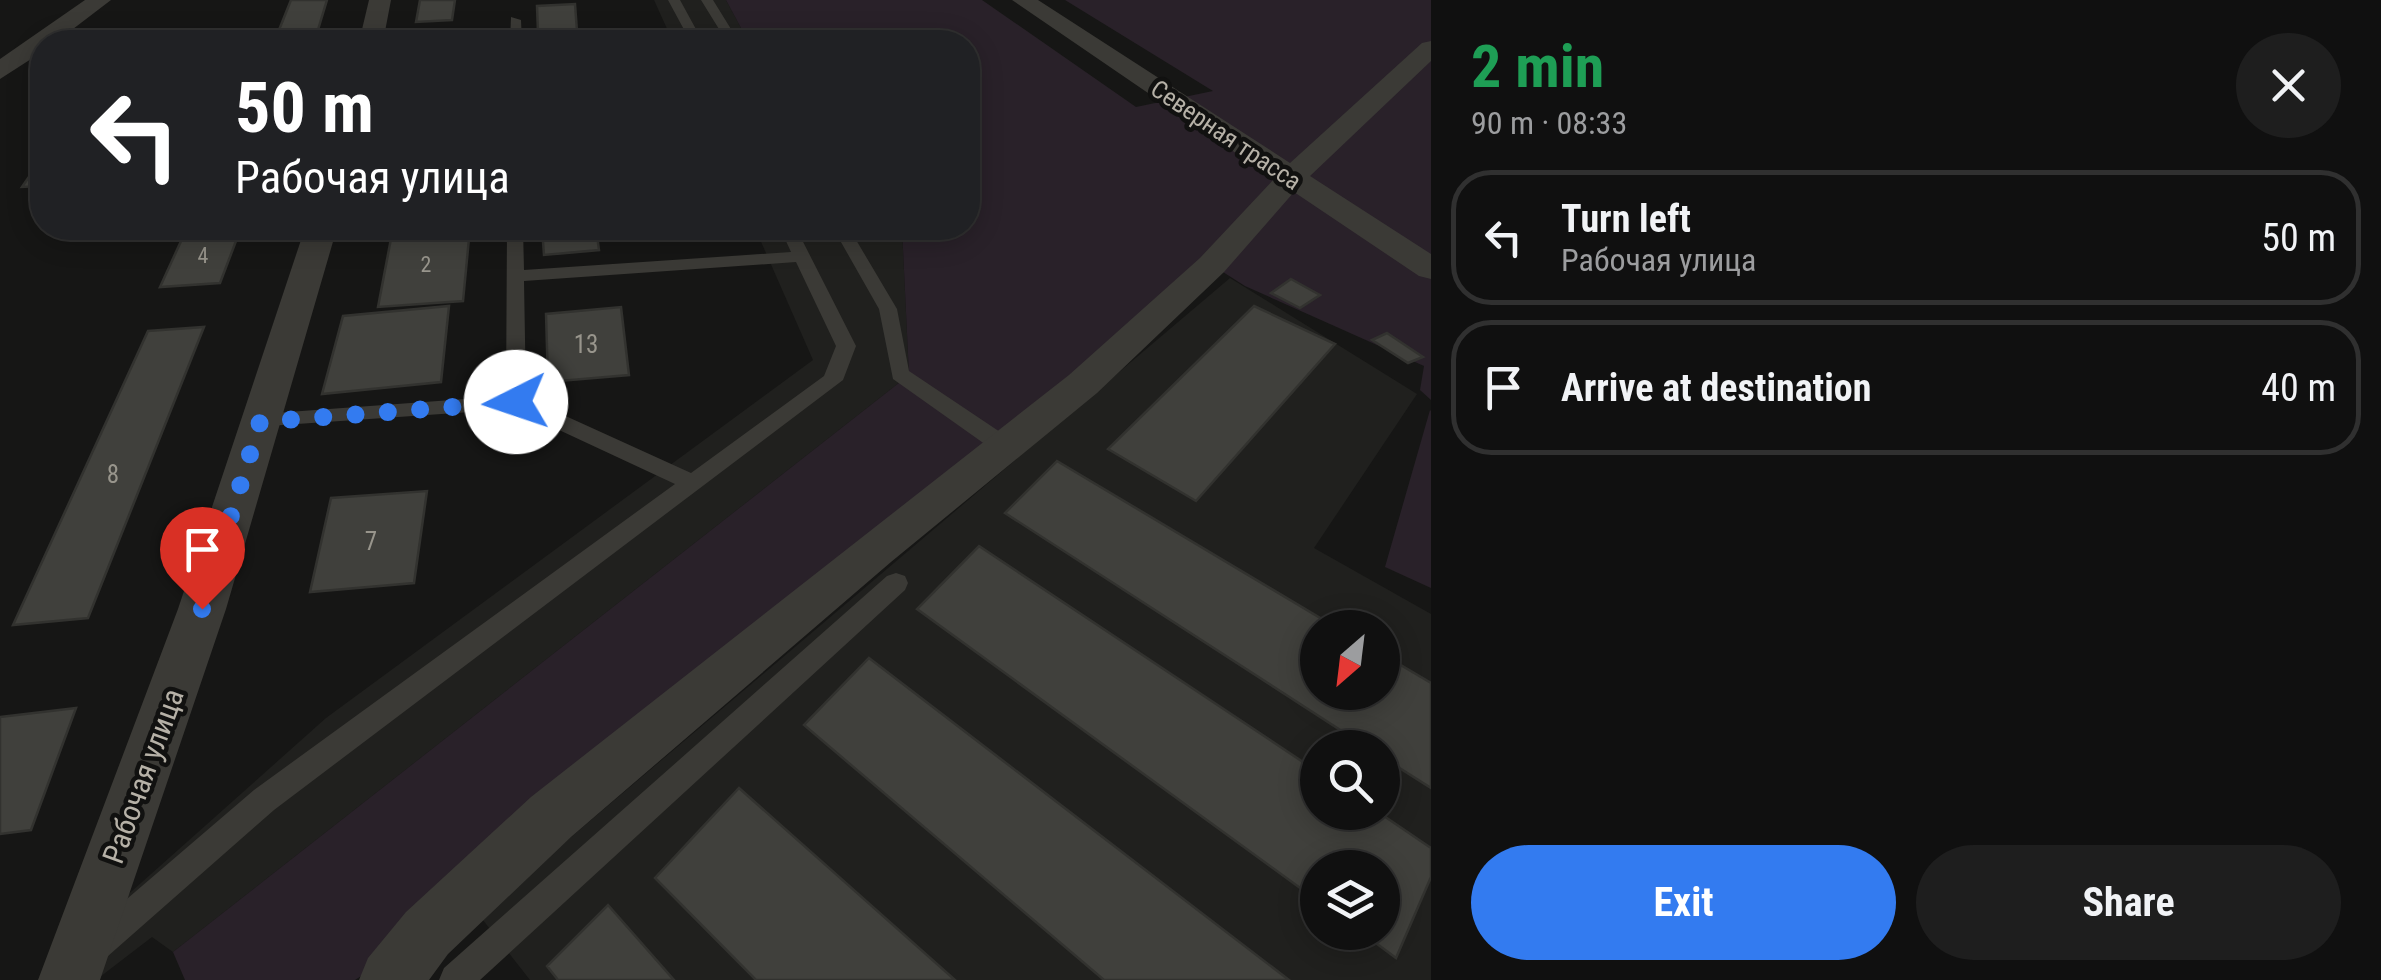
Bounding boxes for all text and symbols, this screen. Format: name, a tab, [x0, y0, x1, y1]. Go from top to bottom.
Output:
text: 2 min	[1471, 31, 1604, 102]
button: close	[2236, 33, 2341, 138]
text: 50 m	[235, 67, 374, 149]
icon: left	[70, 70, 200, 200]
street label: Северная трасса	[1145, 74, 1307, 196]
text: 90 m · 08:33	[1471, 104, 1627, 142]
text: Рабочая улица	[235, 151, 510, 204]
text: Turn left	[1561, 197, 1691, 241]
icon: left	[1476, 210, 1531, 265]
text: 50 m	[2261, 216, 2336, 260]
text: Рабочая улица	[1561, 241, 1756, 279]
house number: 4	[198, 243, 209, 268]
house number: 2	[421, 252, 431, 277]
house number: 13	[574, 330, 598, 359]
position arrow	[464, 350, 568, 454]
icon: arrive	[1476, 360, 1531, 415]
text: Arrive at destination	[1561, 366, 1871, 410]
text: 40 m	[2261, 366, 2336, 410]
house number: 8	[107, 460, 119, 489]
pin	[160, 507, 245, 610]
icon: arrive	[175, 522, 230, 577]
house number: 7	[365, 527, 377, 556]
north arrow	[1300, 610, 1400, 710]
map controls	[1300, 610, 1400, 950]
street label: Рабочая улица	[95, 684, 191, 868]
button: search	[1300, 730, 1400, 830]
button: Exit	[1471, 845, 1896, 960]
button: Share	[1916, 845, 2341, 960]
button: layers	[1300, 850, 1400, 950]

